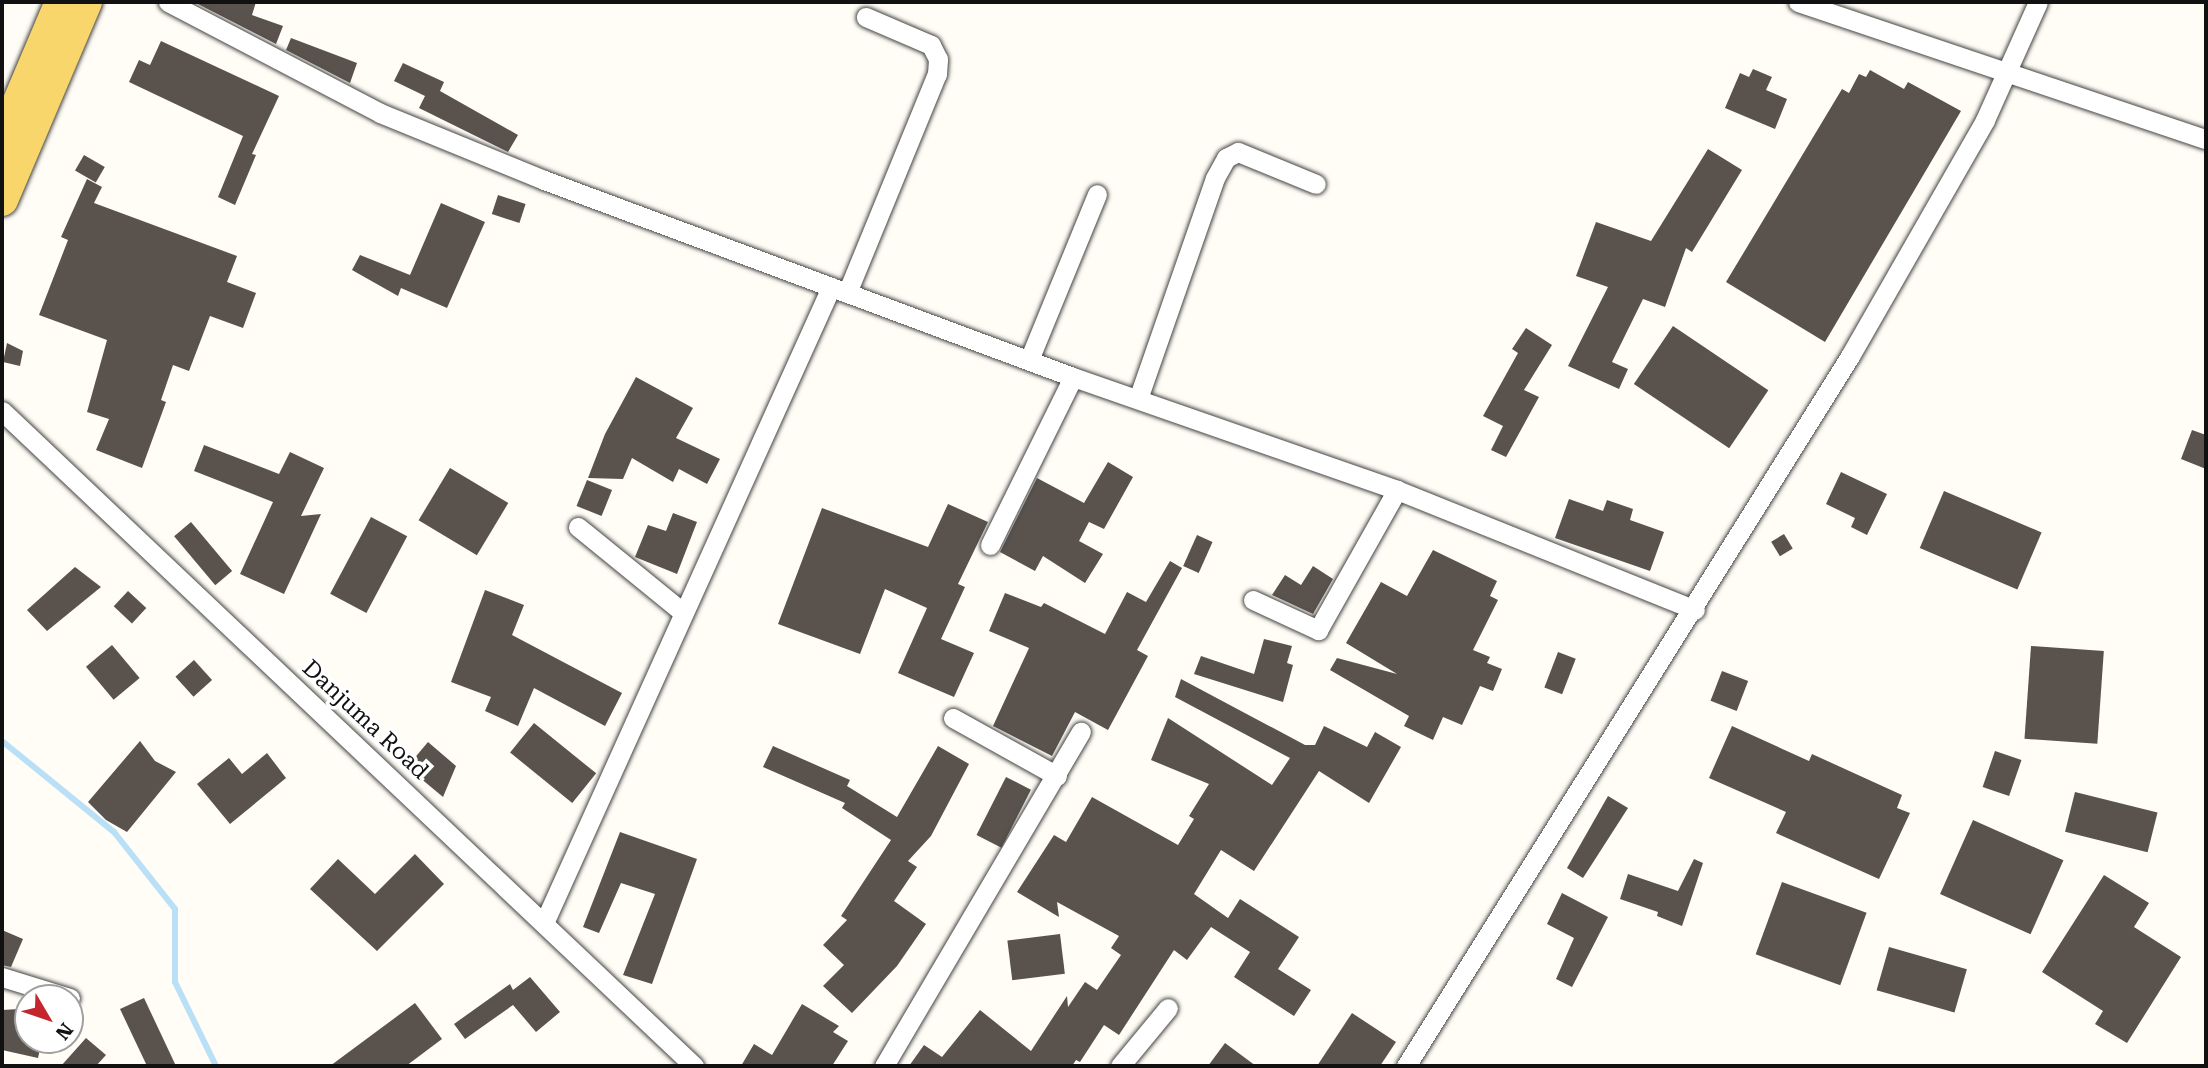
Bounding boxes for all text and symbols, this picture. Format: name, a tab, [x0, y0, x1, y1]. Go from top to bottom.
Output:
street label: Danjuma Road	[296, 655, 434, 785]
north arrow	[14, 984, 84, 1054]
text: N	[51, 1018, 78, 1044]

